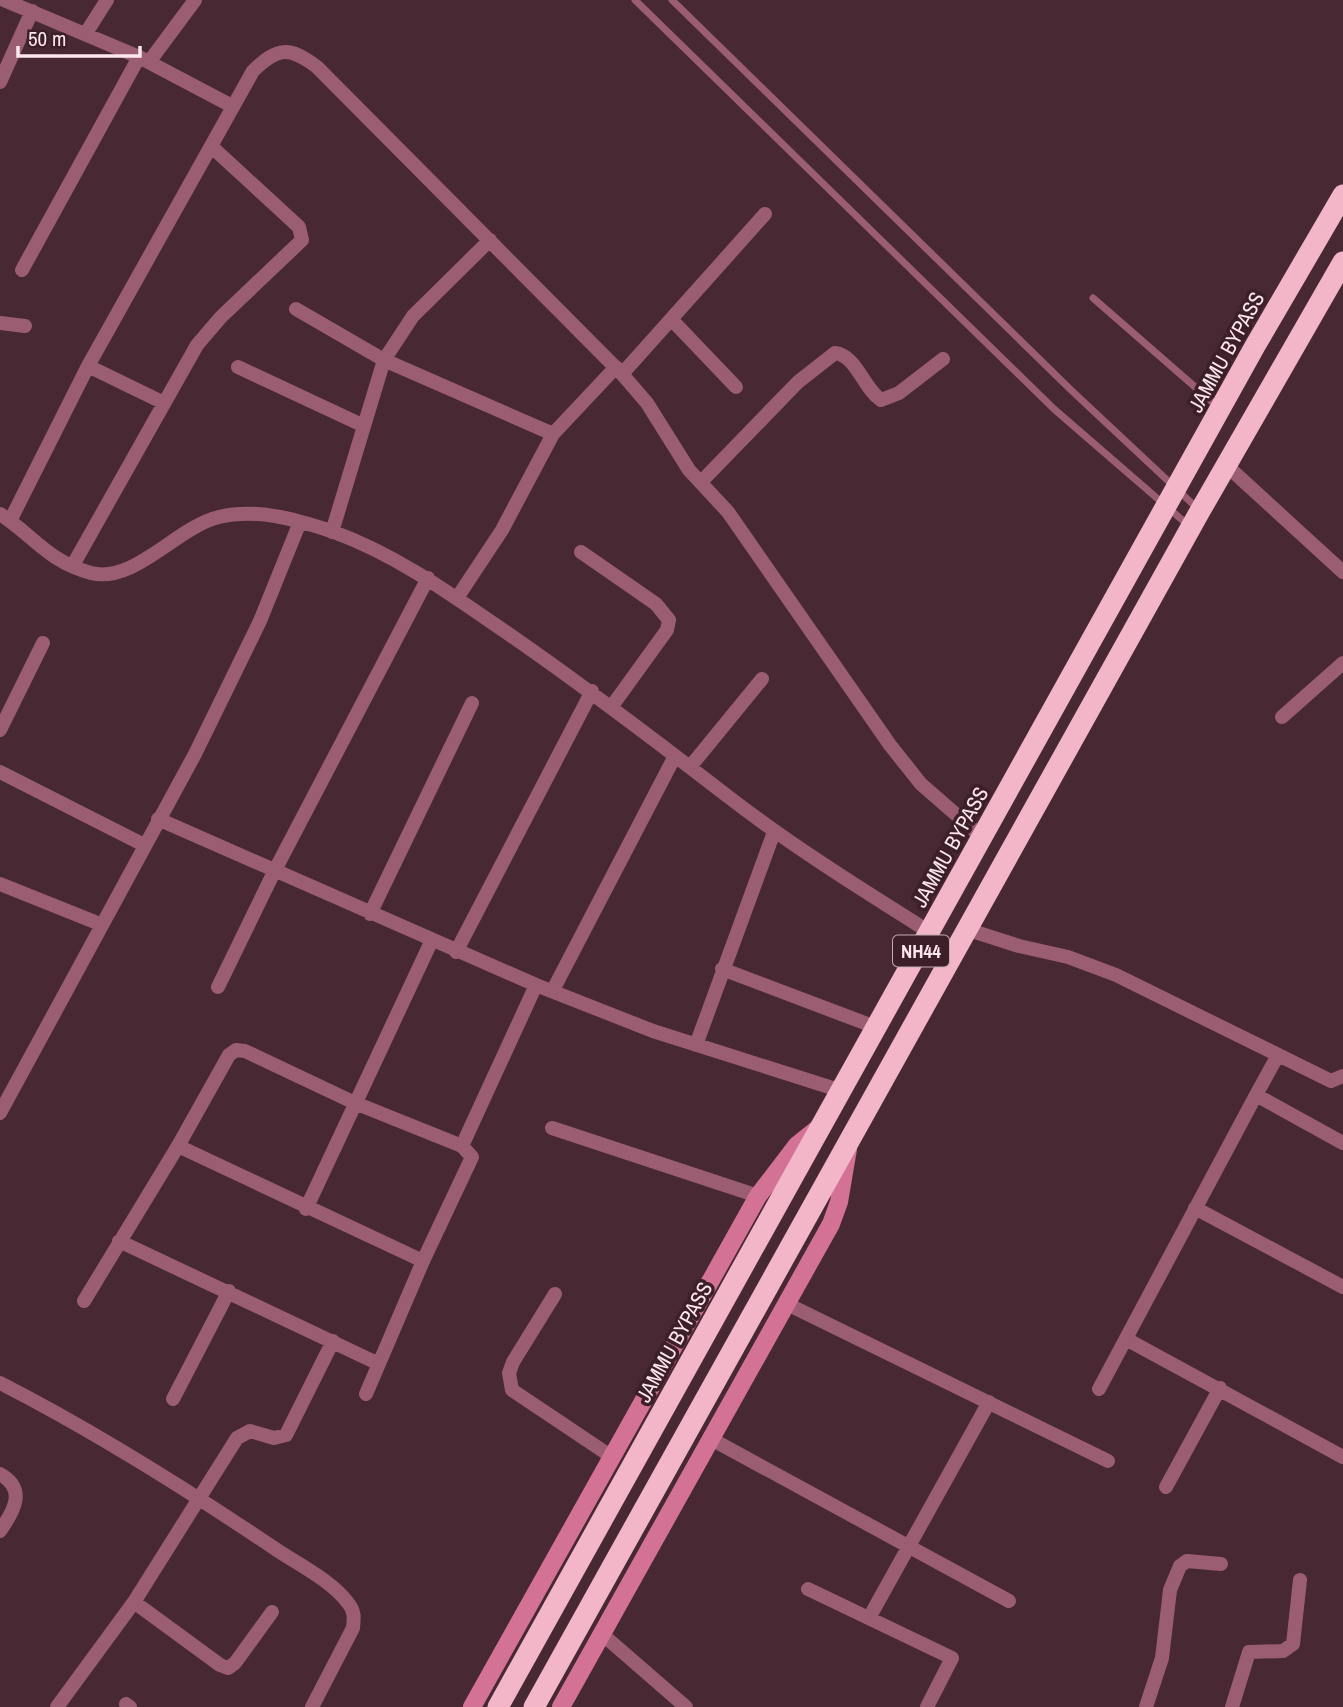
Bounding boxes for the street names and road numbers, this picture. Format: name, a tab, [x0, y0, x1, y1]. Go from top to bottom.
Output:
street label: JAMMU BYPASS	[1181, 287, 1271, 417]
street label: JAMMU BYPASS	[905, 782, 995, 912]
road number: NH44	[893, 936, 949, 967]
street label: JAMMU BYPASS	[629, 1277, 719, 1407]

